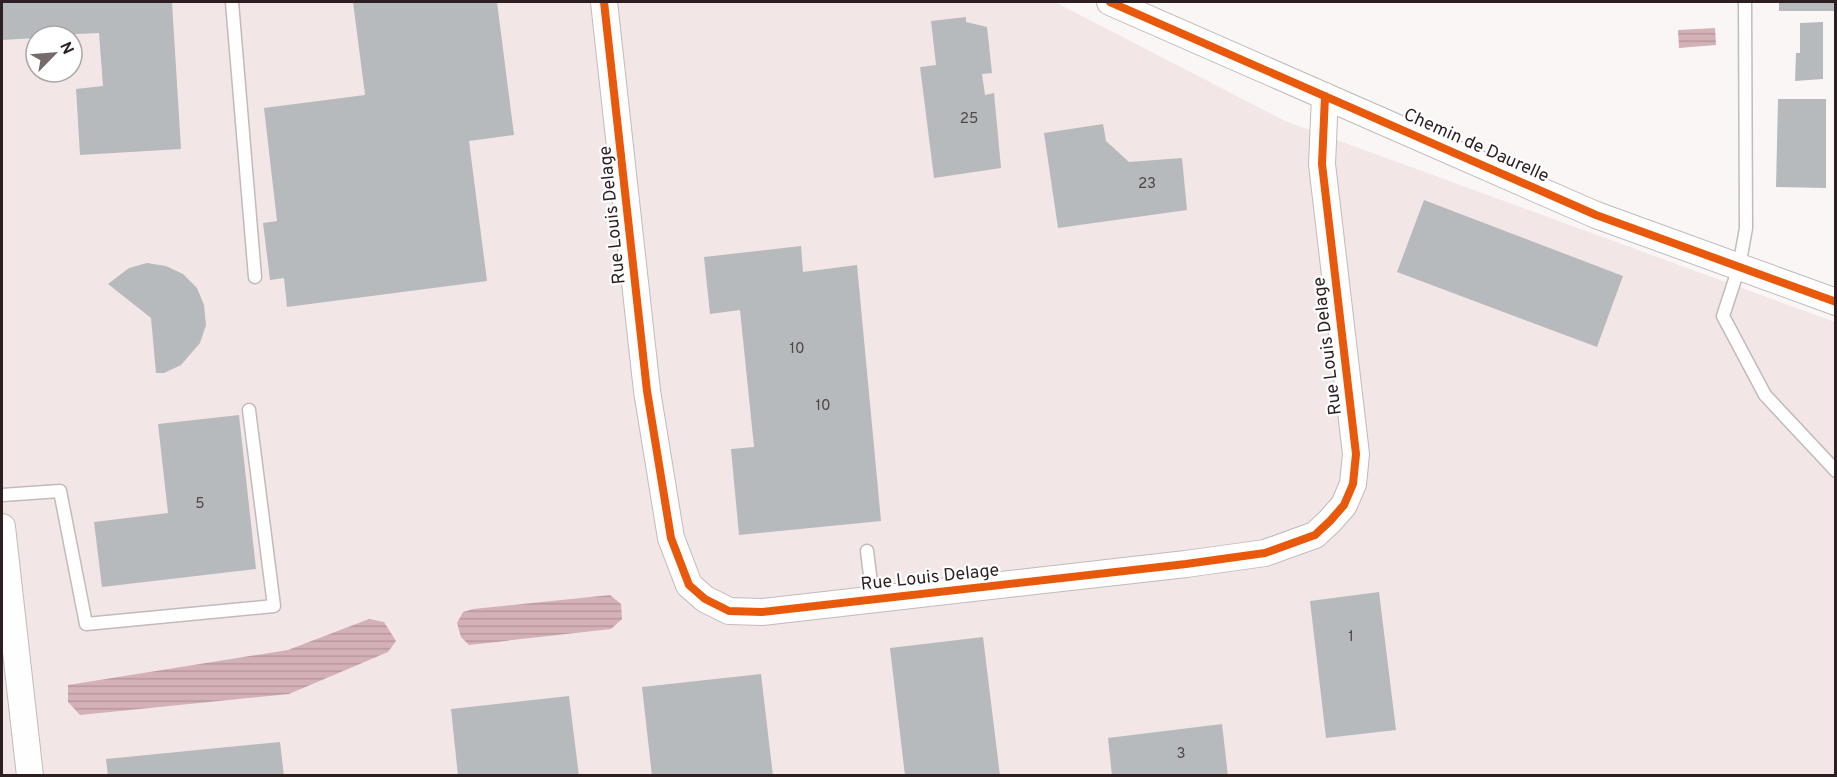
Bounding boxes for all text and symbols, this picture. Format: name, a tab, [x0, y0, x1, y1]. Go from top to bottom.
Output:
north arrow	[24, 24, 84, 84]
text: N	[54, 39, 77, 58]
street label: Chemin de Daurelle	[1400, 104, 1552, 188]
house number: 25	[960, 110, 978, 129]
street label: Rue Louis Delage	[594, 145, 632, 285]
house number: 23	[1138, 175, 1156, 194]
street label: Rue Louis Delage	[1308, 276, 1348, 416]
house number: 10	[789, 340, 805, 359]
house number: 10	[815, 397, 831, 416]
house number: 5	[195, 495, 205, 514]
street label: Rue Louis Delage	[860, 559, 1000, 597]
house number: 1	[1348, 628, 1354, 647]
house number: 3	[1176, 745, 1186, 764]

